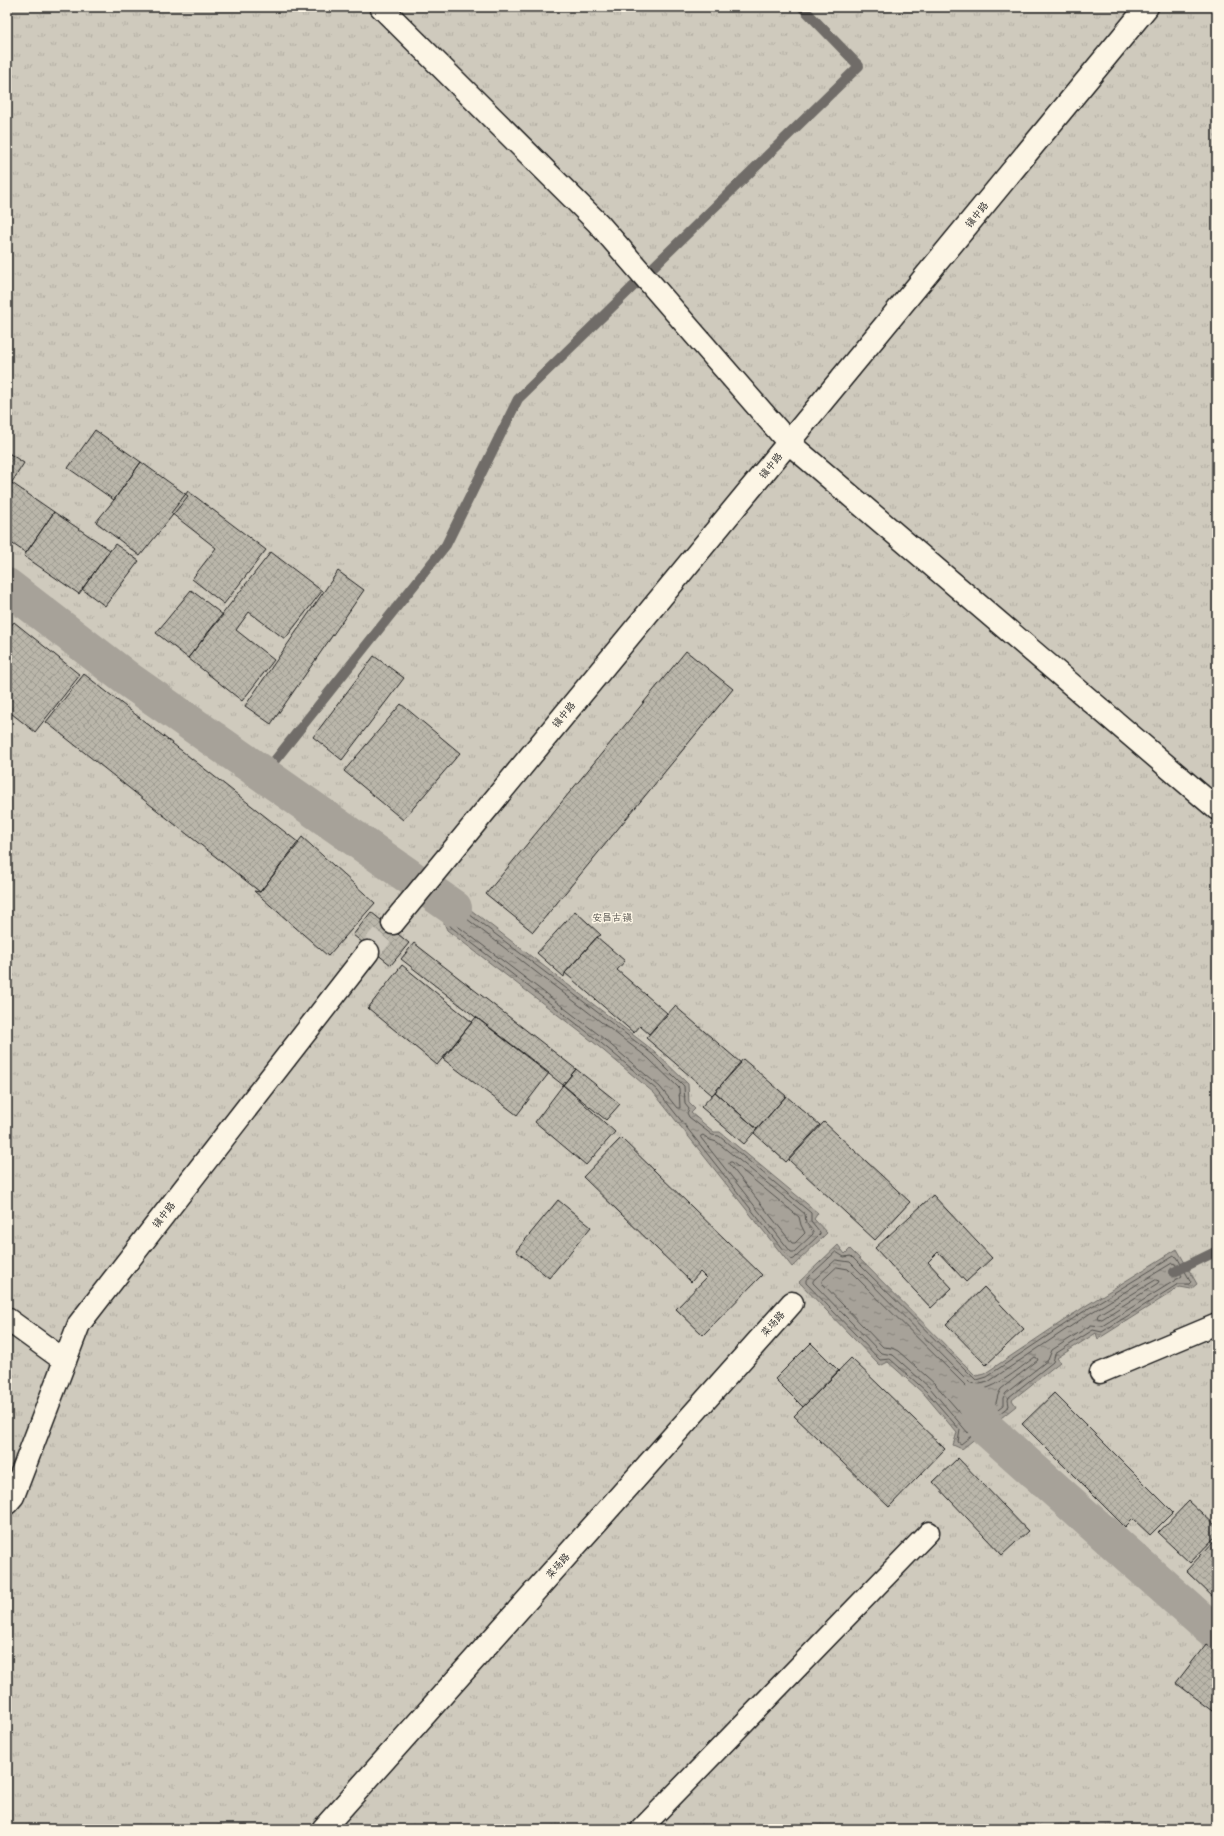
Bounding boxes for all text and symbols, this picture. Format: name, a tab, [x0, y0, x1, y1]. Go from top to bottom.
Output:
street label: 镇中路	[963, 200, 991, 230]
street label: 镇中路	[757, 451, 785, 481]
street label: 镇中路	[550, 700, 578, 730]
park label: 安昌古镇	[592, 912, 632, 924]
street label: 镇中路	[150, 1199, 178, 1231]
street label: 菜场路	[759, 1309, 787, 1339]
street label: 菜场路	[544, 1551, 572, 1581]

